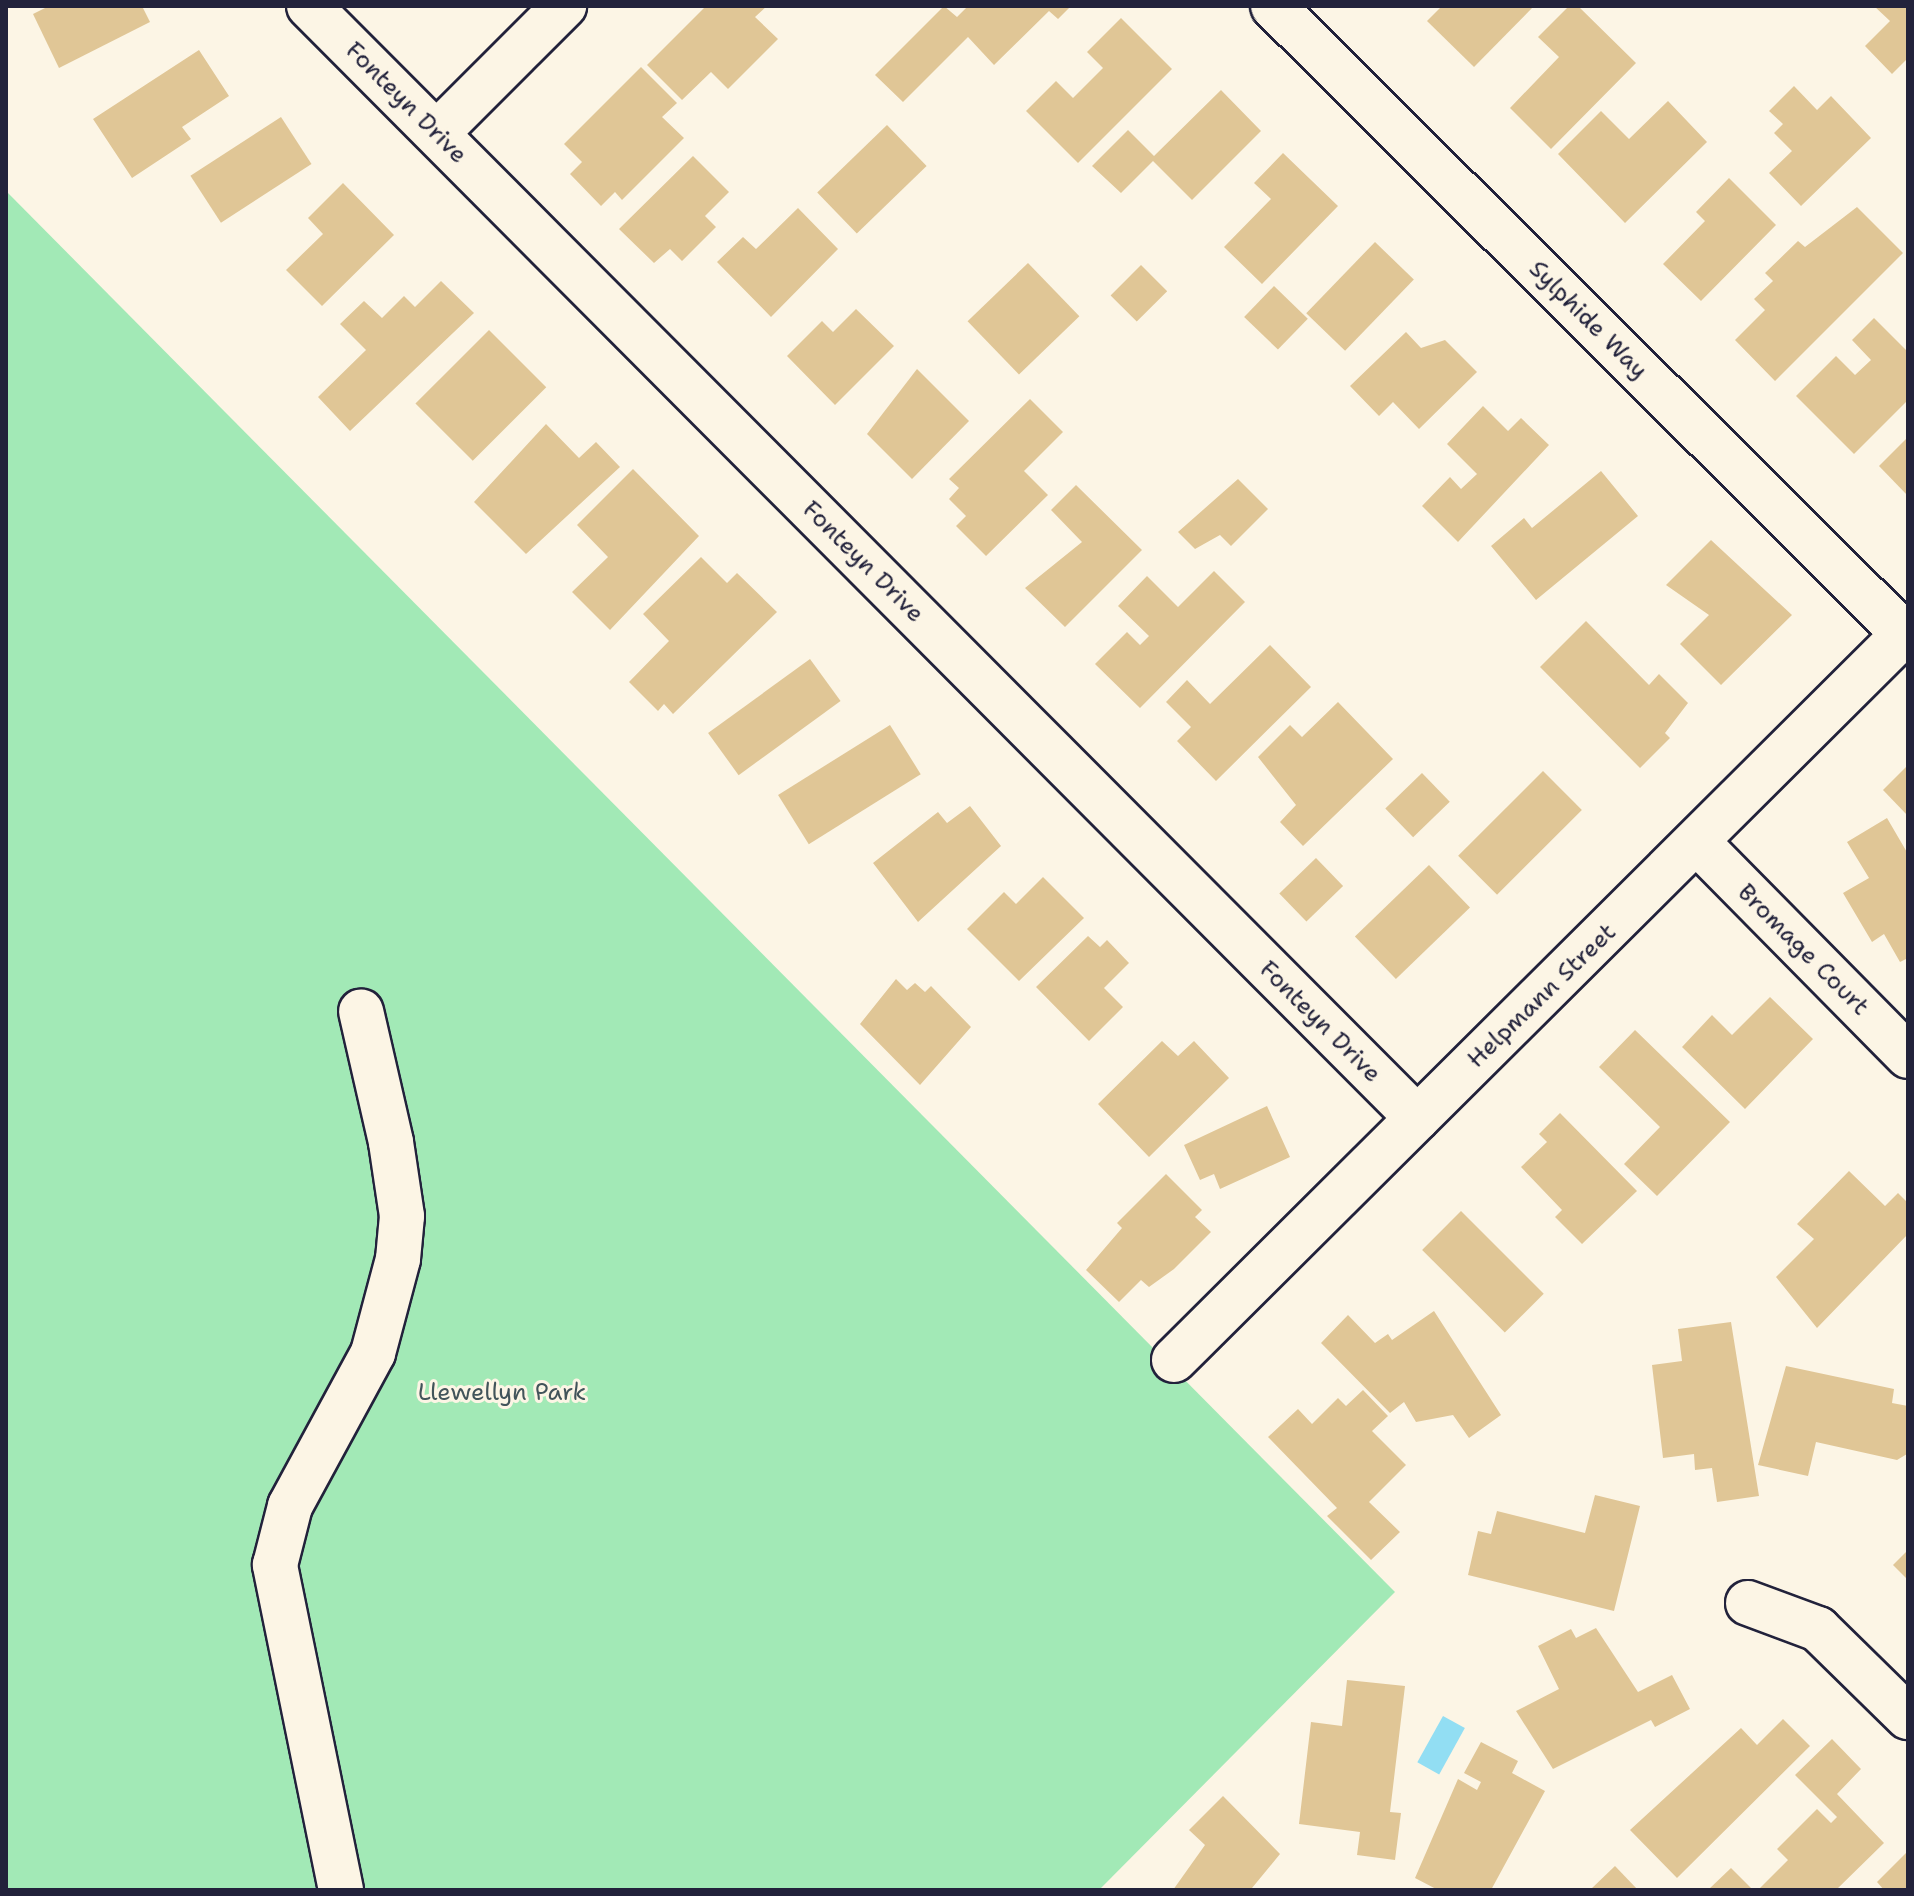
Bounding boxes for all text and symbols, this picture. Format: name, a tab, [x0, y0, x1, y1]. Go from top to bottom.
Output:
street label: Fonteyn Drive	[339, 36, 473, 170]
street label: Sylphide Way	[1523, 255, 1653, 385]
street label: Fonteyn Drive	[796, 495, 930, 629]
street label: Bromage Court	[1731, 878, 1875, 1022]
street label: Helpmann Street	[1462, 918, 1622, 1074]
street label: Fonteyn Drive	[1253, 955, 1387, 1089]
park label: Llewellyn Park	[418, 1379, 586, 1407]

